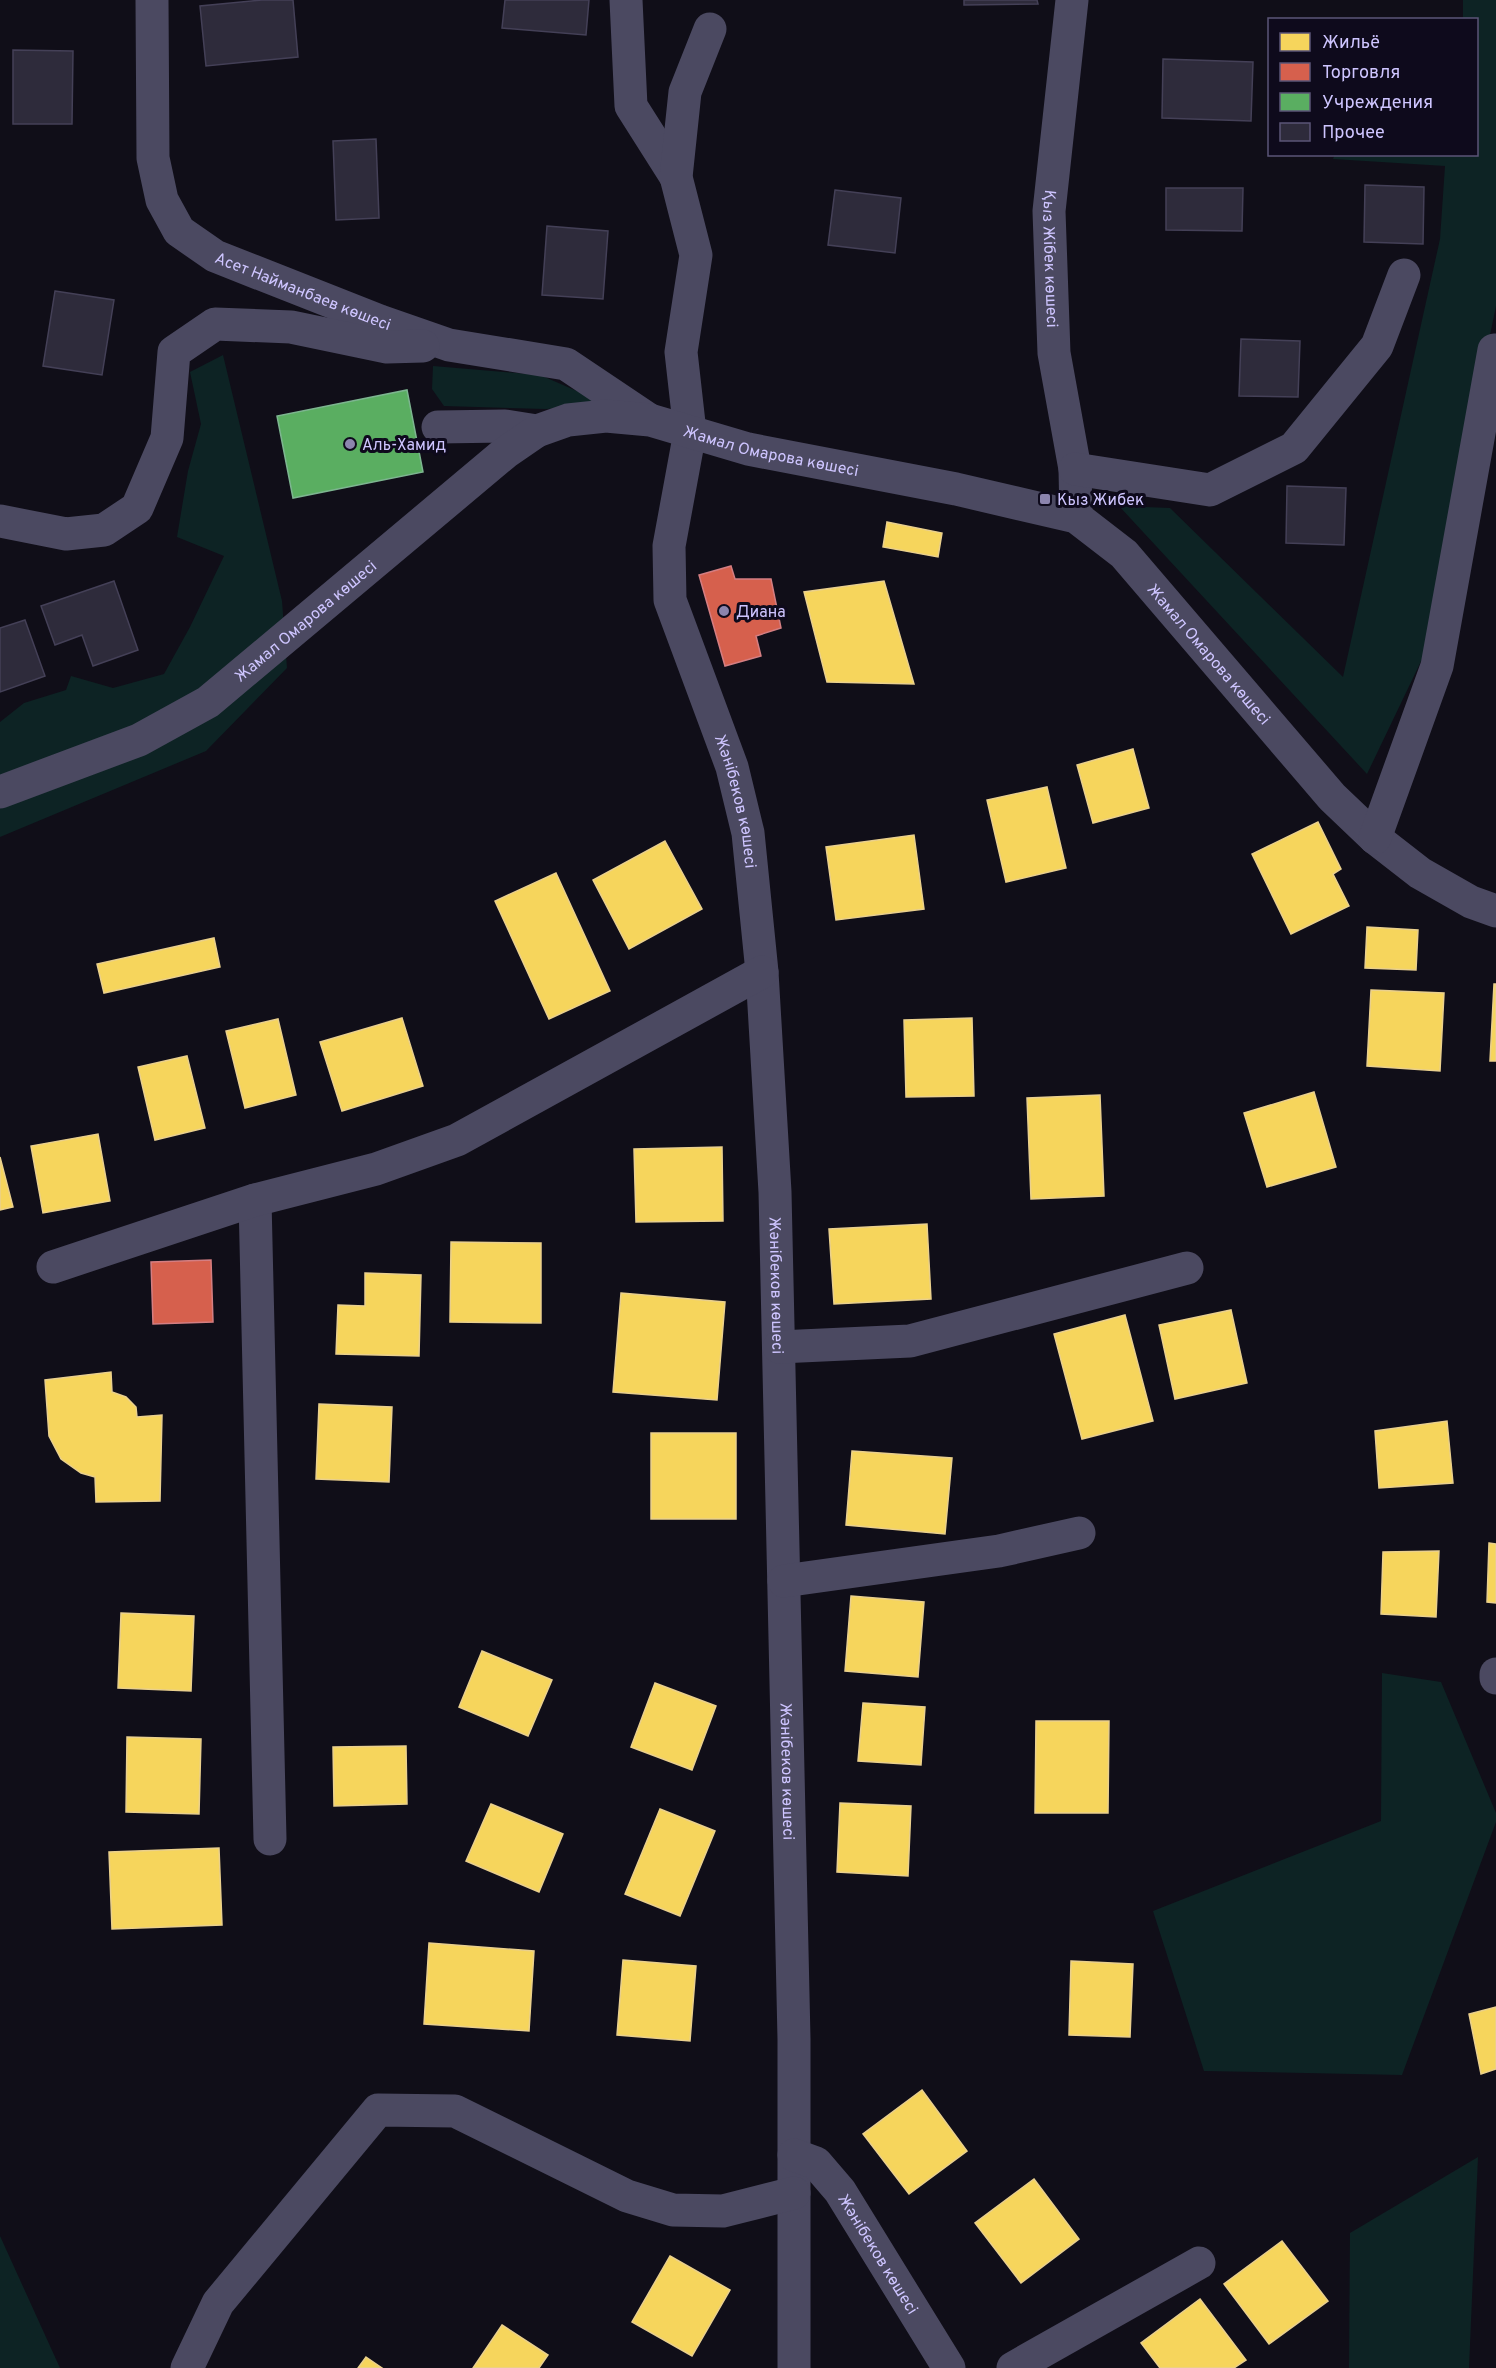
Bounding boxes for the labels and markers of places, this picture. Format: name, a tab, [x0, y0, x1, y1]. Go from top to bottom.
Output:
place label: Аль-Хамид	[362, 436, 446, 456]
marker: Аль-Хамид	[343, 437, 357, 451]
place label: Кыз Жибек	[1057, 491, 1144, 511]
marker: Кыз Жибек	[1038, 492, 1052, 506]
place label: Диана	[736, 603, 786, 623]
marker: Диана	[717, 604, 731, 618]

